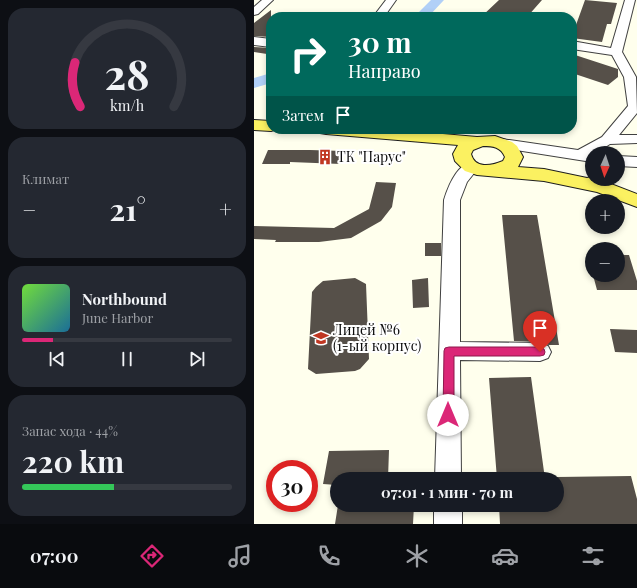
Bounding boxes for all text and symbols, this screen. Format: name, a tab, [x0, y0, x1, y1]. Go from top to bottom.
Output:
text: 30 m	[348, 23, 412, 60]
icon: right	[282, 28, 334, 80]
text: 28	[104, 44, 150, 99]
text: Направо	[348, 59, 421, 83]
text: km/h	[110, 95, 145, 114]
icon: arrive	[332, 104, 354, 126]
text: Затем	[282, 105, 324, 125]
north arrow	[585, 146, 625, 186]
map controls	[585, 146, 625, 282]
place label: ТК "Парус"	[337, 147, 406, 166]
building icon: ТК "Парус"	[316, 148, 334, 166]
text: Климат	[22, 170, 69, 187]
text: 21°	[109, 189, 146, 229]
text: −	[22, 194, 36, 224]
text: +	[219, 194, 232, 224]
button: +	[585, 194, 625, 234]
button: −	[585, 242, 625, 282]
text: Northbound	[82, 289, 167, 309]
text: June Harbor	[82, 309, 153, 326]
pin	[523, 311, 557, 352]
icon: arrive	[529, 317, 551, 339]
place label: Лицей №6 (1-ый корпус)	[332, 320, 421, 355]
school or university icon: Лицей №6 (1-ый корпус)	[312, 329, 330, 347]
icon: previous	[46, 348, 68, 370]
icon: pause	[116, 348, 138, 370]
icon: next	[186, 348, 208, 370]
position arrow	[427, 394, 469, 436]
text: Запас хода · 44%	[22, 422, 118, 439]
text: 220 km	[22, 441, 124, 481]
speed limit sign: 30	[266, 460, 318, 512]
text: 07:01 · 1 мин · 70 m	[381, 482, 513, 502]
icon: directions	[138, 542, 166, 570]
icon: music	[226, 542, 254, 570]
icon: phone	[315, 542, 343, 570]
icon: climate	[403, 542, 431, 570]
icon: car	[491, 542, 519, 570]
icon: filters	[579, 542, 607, 570]
text: 07:00	[30, 544, 78, 568]

